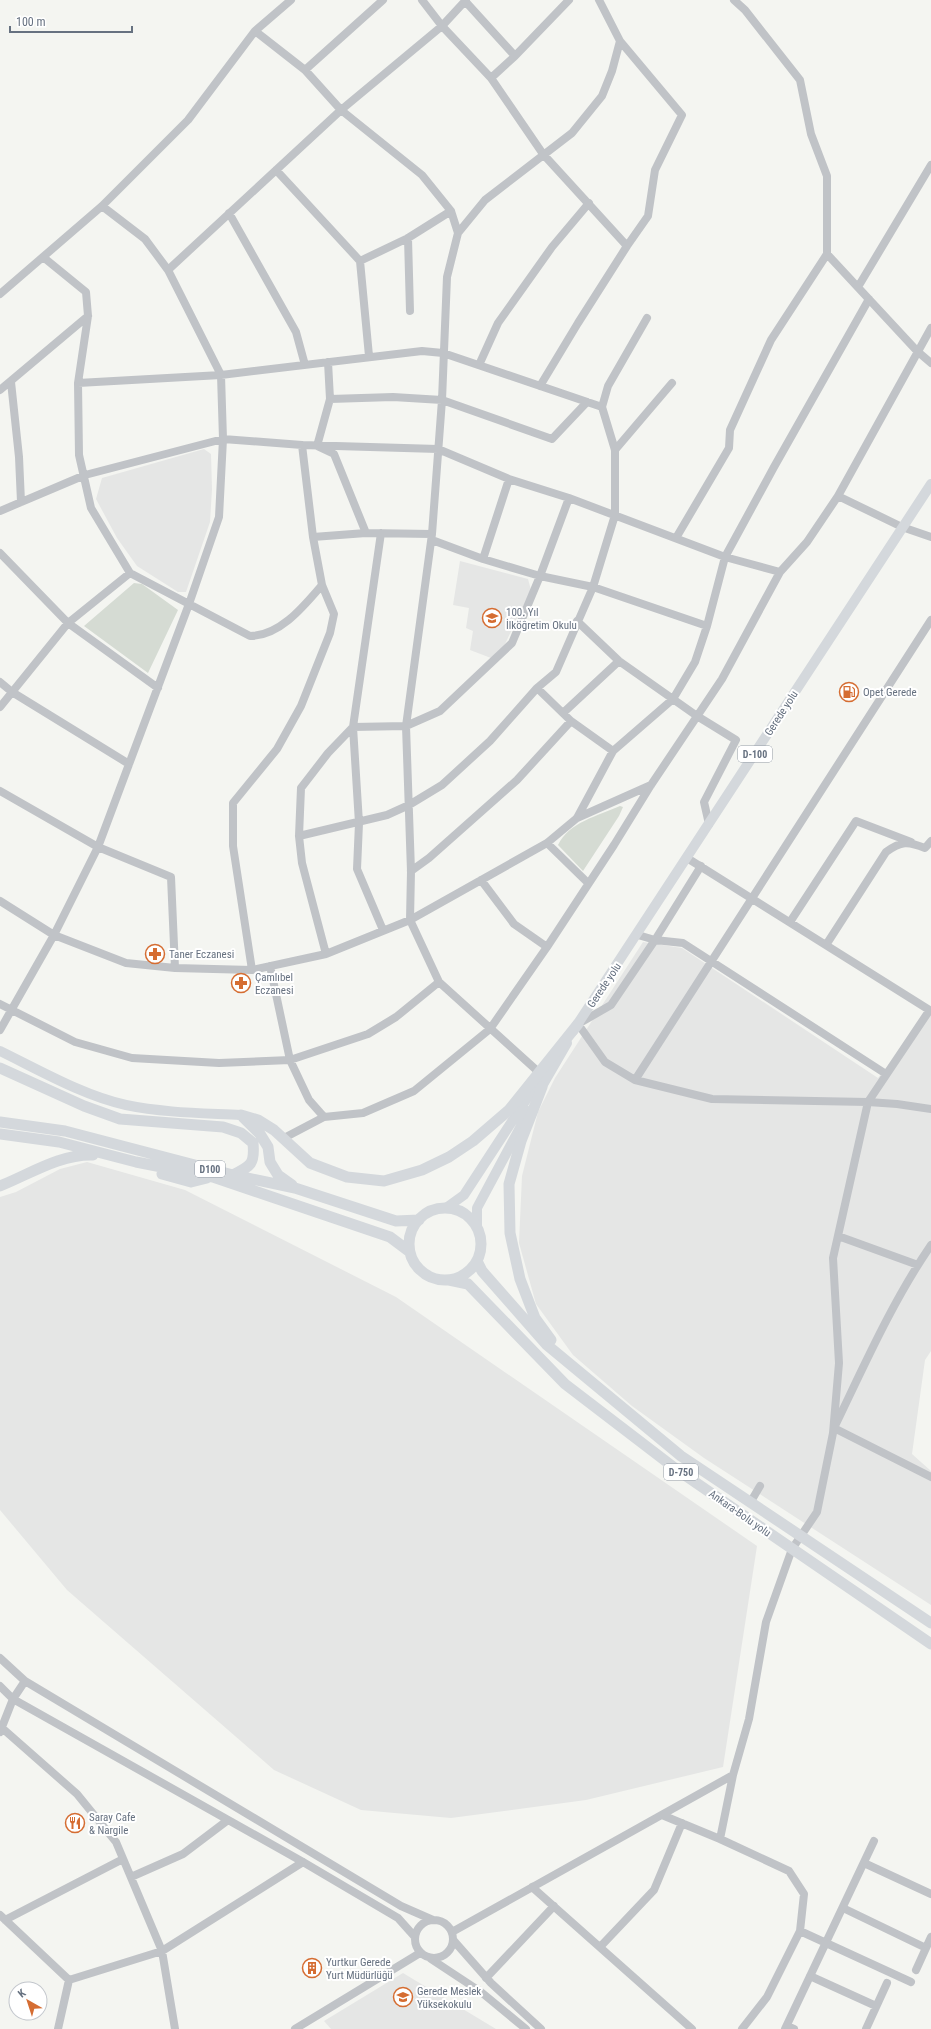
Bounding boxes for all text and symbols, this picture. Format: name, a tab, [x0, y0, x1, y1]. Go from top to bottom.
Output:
scale bar	[10, 8, 132, 34]
text: 100 m	[16, 15, 46, 29]
place label: 100. Yıl İlköğretim Okulu	[506, 606, 577, 632]
school or university icon: 100. Yıl İlköğretim Okulu	[481, 607, 503, 629]
fuel station icon: Opet Gerede	[838, 681, 860, 703]
place label: Opet Gerede	[863, 686, 917, 699]
street label: Gerede yolu	[762, 688, 801, 738]
road number: D-100	[738, 746, 772, 762]
pharmacy icon: Taner Eczanesi	[144, 943, 166, 965]
place label: Taner Eczanesi	[169, 948, 234, 961]
street label: Gerede yolu	[585, 960, 624, 1010]
place label: Çamlıbel Eczanesi	[255, 971, 294, 997]
pharmacy icon: Çamlıbel Eczanesi	[230, 972, 252, 994]
road number: D100	[195, 1161, 225, 1177]
road number: D-750	[664, 1464, 698, 1480]
street label: Ankara-Bolu yolu	[706, 1487, 773, 1540]
place label: Saray Cafe & Nargile	[89, 1811, 135, 1837]
restaurant icon: Saray Cafe & Nargile	[64, 1812, 86, 1834]
place label: Yurtkur Gerede Yurt Müdürlüğü	[326, 1956, 393, 1982]
building icon: Yurtkur Gerede Yurt Müdürlüğü	[301, 1957, 323, 1979]
north arrow	[8, 1981, 48, 2021]
place label: Gerede Meslek Yüksekokulu	[417, 1985, 481, 2011]
text: K	[16, 1986, 29, 2001]
school or university icon: Gerede Meslek Yüksekokulu	[392, 1986, 414, 2008]

